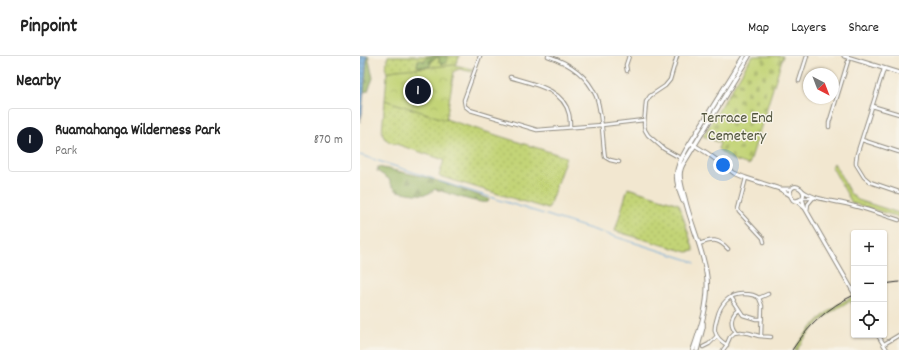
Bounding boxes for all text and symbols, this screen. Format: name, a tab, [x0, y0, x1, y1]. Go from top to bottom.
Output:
text: Pinpoint	[20, 14, 77, 41]
text: Map	[748, 18, 769, 38]
text: Layers	[791, 18, 826, 38]
text: Share	[848, 18, 879, 38]
north arrow	[803, 68, 839, 104]
text: Nearby	[16, 70, 60, 94]
pin: 1	[405, 76, 431, 106]
park label: Terrace End Cemetery	[701, 107, 773, 148]
text: Ruamahanga Wilderness Park	[55, 120, 220, 142]
text: 1	[29, 131, 31, 150]
text: 870 m	[314, 131, 343, 150]
text: Park	[55, 142, 77, 161]
your location	[713, 155, 733, 175]
map controls	[851, 230, 887, 338]
button: +	[851, 230, 887, 266]
button: −	[851, 266, 887, 302]
button: locate	[851, 302, 887, 338]

